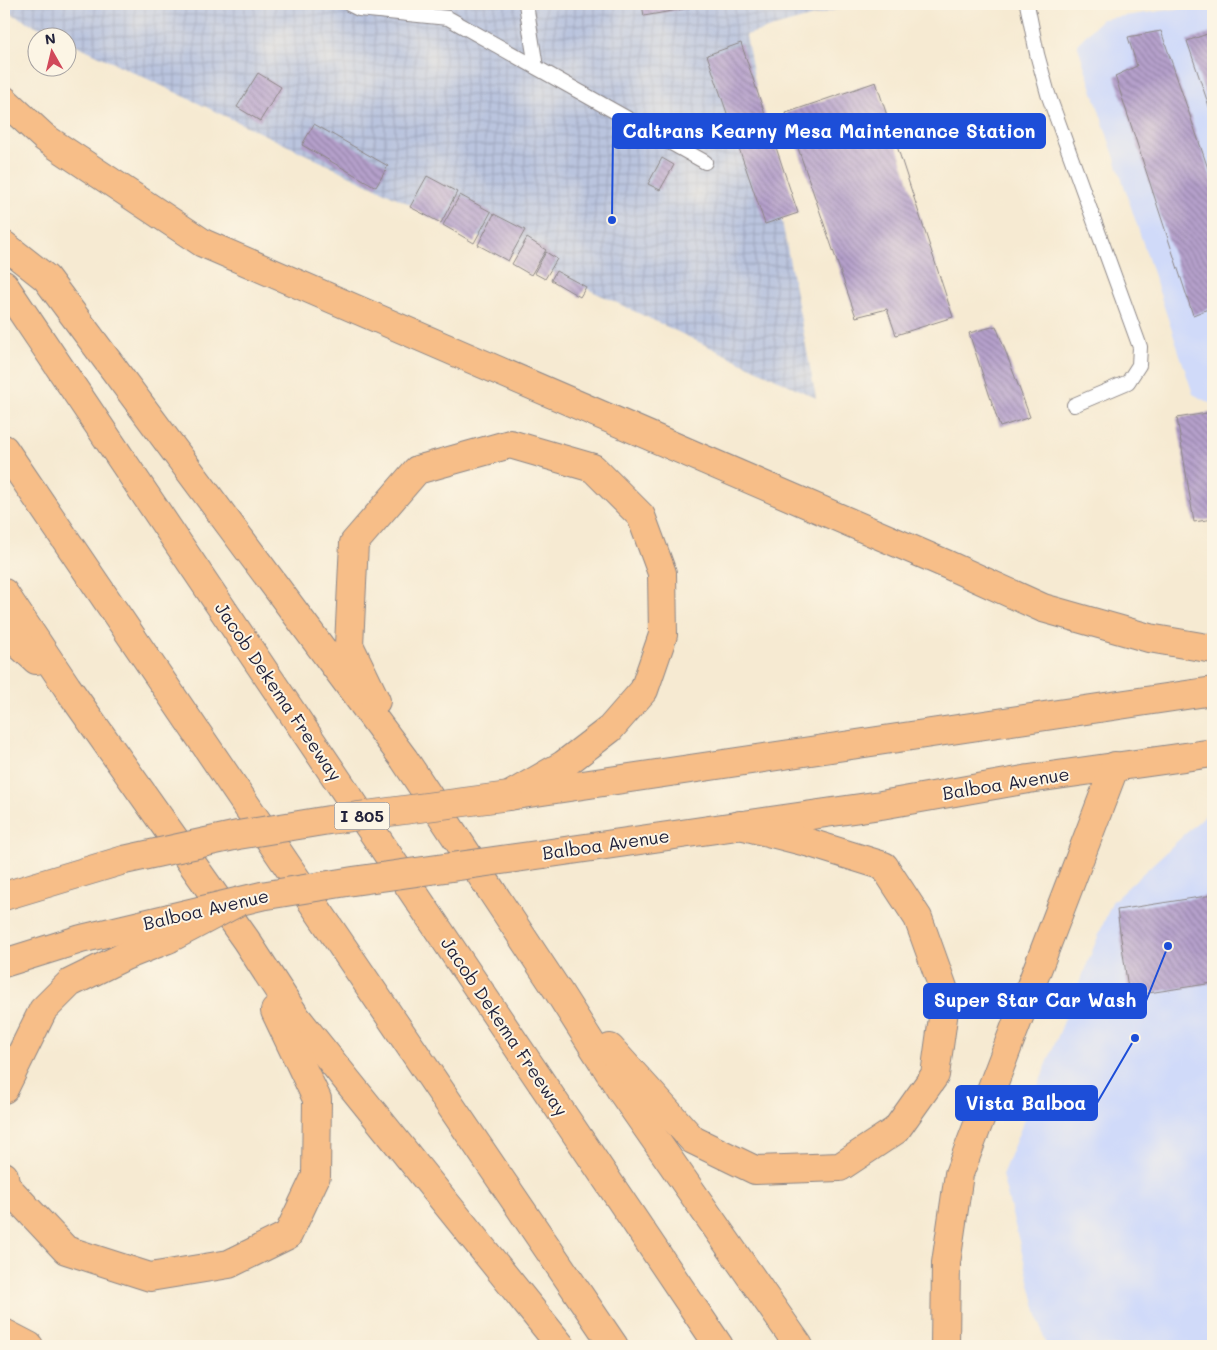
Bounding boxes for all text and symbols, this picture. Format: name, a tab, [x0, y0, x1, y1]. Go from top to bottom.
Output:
north arrow	[28, 28, 78, 78]
text: N	[44, 28, 57, 49]
callout: Caltrans Kearny Mesa Maintenance Station	[613, 114, 1045, 148]
text: Caltrans Kearny Mesa Maintenance Station	[623, 118, 1035, 143]
street label: Jacob Dekema Freeway	[210, 597, 348, 786]
street label: Balboa Avenue	[941, 761, 1071, 805]
road number: I 805	[334, 802, 390, 829]
street label: Balboa Avenue	[541, 823, 671, 865]
street label: Balboa Avenue	[141, 883, 271, 935]
street label: Jacob Dekema Freeway	[436, 932, 574, 1121]
callout: Super Star Car Wash	[924, 984, 1146, 1018]
text: Super Star Car Wash	[934, 987, 1136, 1012]
callout: Vista Balboa	[956, 1086, 1097, 1120]
text: Vista Balboa	[966, 1090, 1086, 1115]

